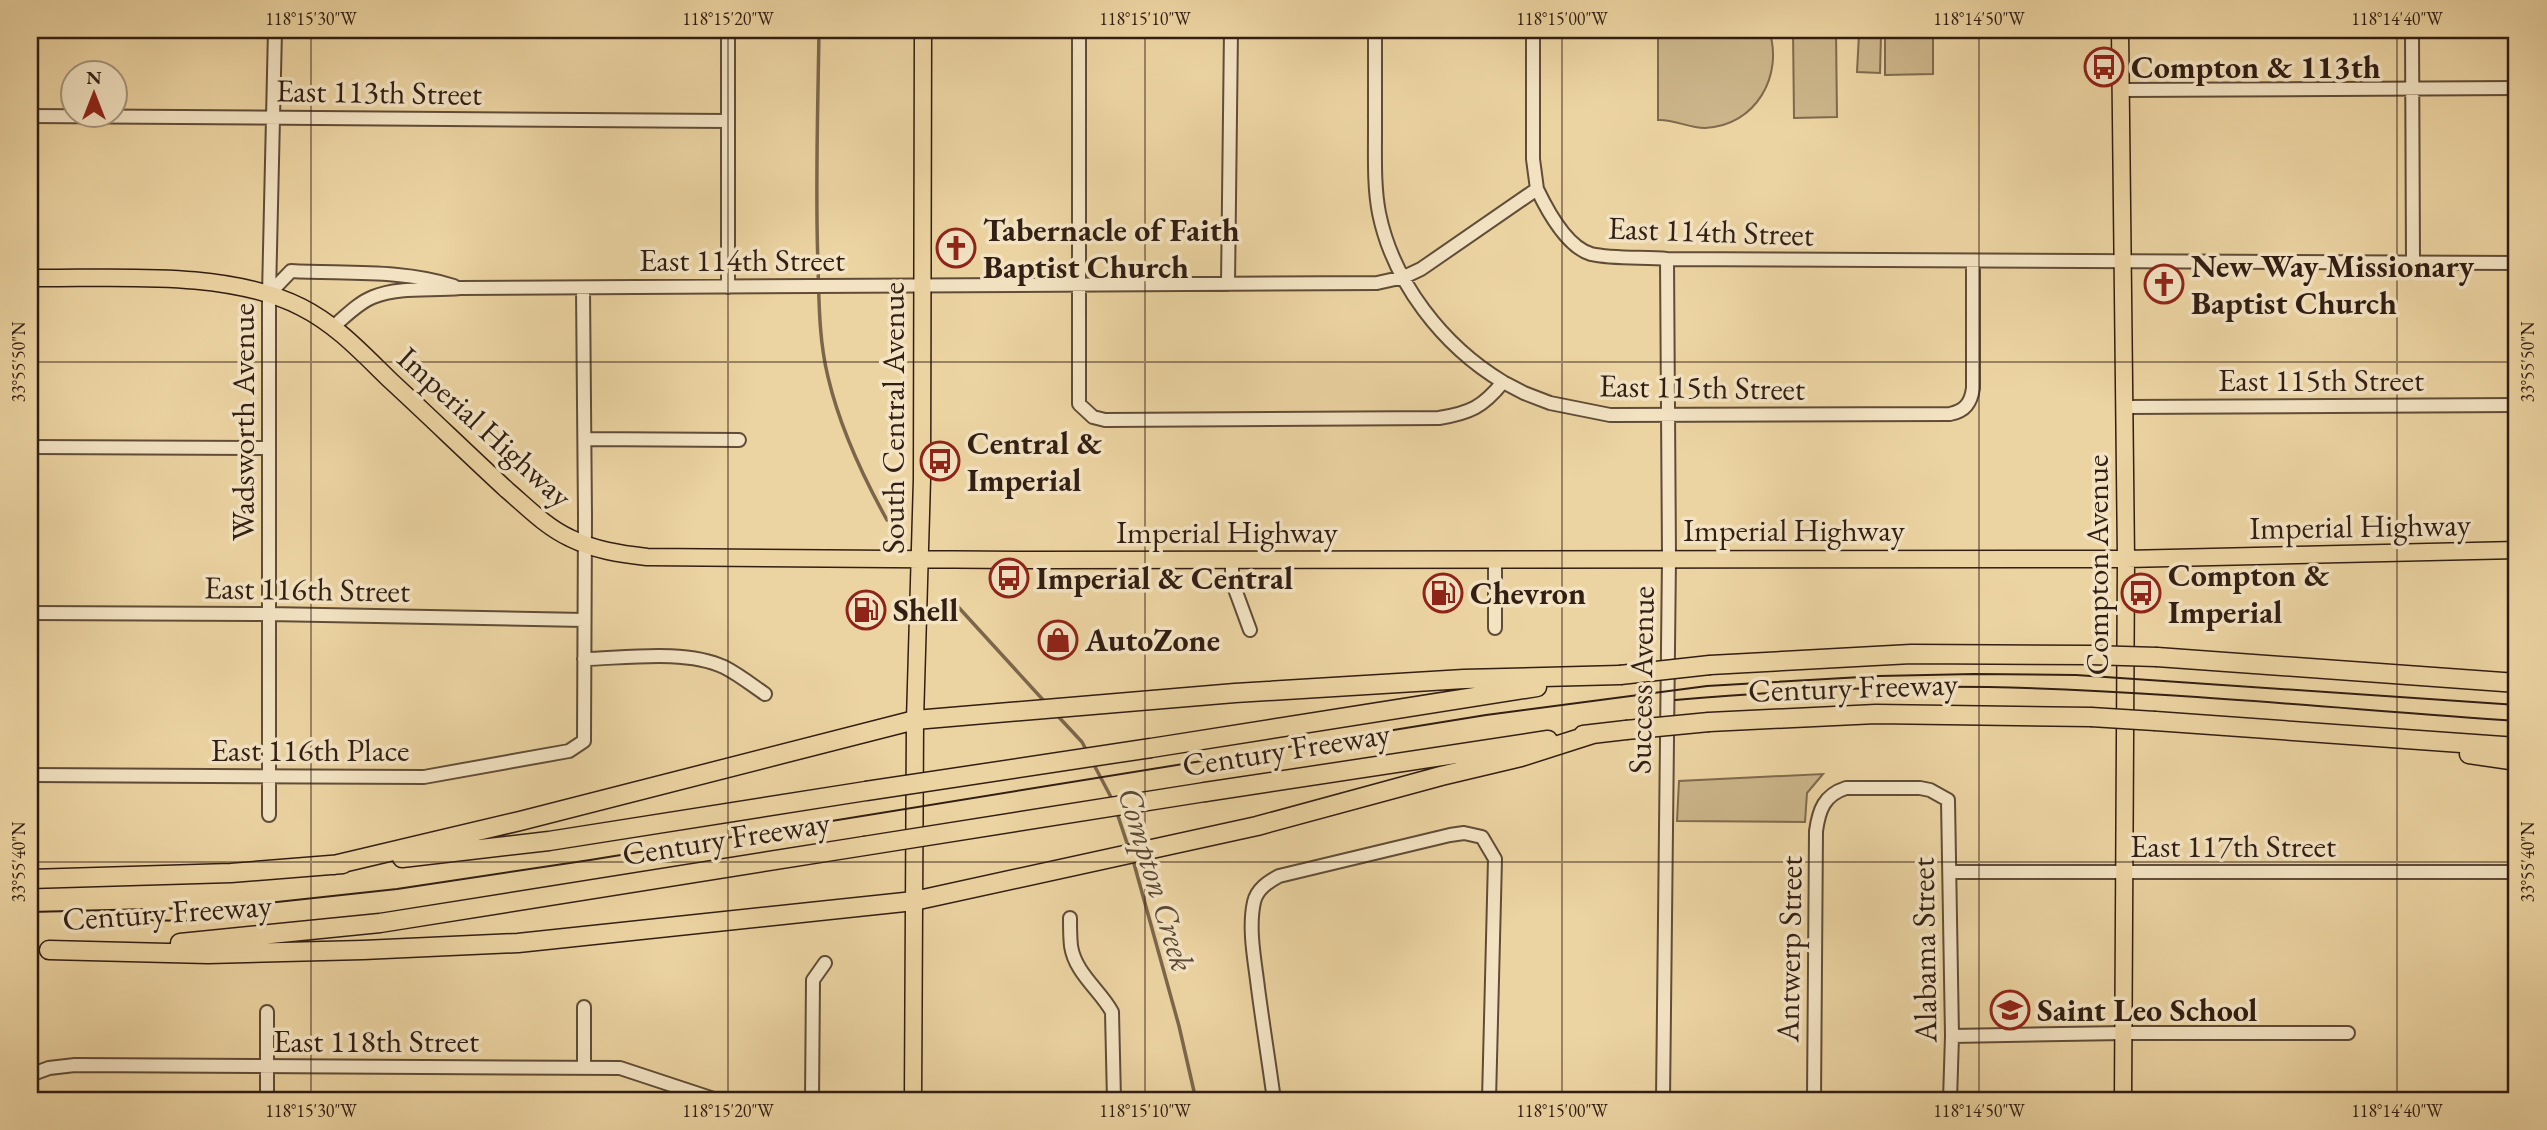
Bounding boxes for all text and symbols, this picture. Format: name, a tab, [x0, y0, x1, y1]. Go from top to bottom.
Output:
text: 118°15'30"W	[265, 7, 357, 30]
text: 118°15'20"W	[682, 7, 774, 30]
text: 118°15'10"W	[1099, 7, 1191, 30]
text: 118°15'00"W	[1516, 7, 1608, 30]
text: 118°14'50"W	[1933, 7, 2025, 30]
text: 118°14'40"W	[2351, 7, 2443, 30]
bus stop icon: Compton & 113th	[2083, 46, 2125, 88]
place label: Compton & 113th	[2131, 46, 2381, 88]
north arrow	[60, 60, 130, 130]
text: N	[86, 65, 102, 90]
street label: East 113th Street	[276, 69, 482, 115]
street label: East 114th Street	[1607, 206, 1815, 256]
place label: Tabernacle of Faith Baptist Church	[983, 209, 1240, 288]
church icon: Tabernacle of Faith Baptist Church	[935, 227, 977, 269]
street label: East 114th Street	[639, 239, 845, 281]
place label: New Way Missionary Baptist Church	[2191, 245, 2475, 324]
church icon: New Way Missionary Baptist Church	[2143, 263, 2185, 305]
street label: South Central Avenue	[872, 282, 914, 554]
street label: Wadsworth Avenue	[222, 303, 264, 541]
text: 33°55'50"N	[7, 321, 30, 402]
text: 33°55'50"N	[2516, 321, 2539, 402]
street label: Imperial Highway	[389, 337, 582, 517]
street label: East 115th Street	[2218, 359, 2424, 401]
street label: East 115th Street	[1599, 364, 1805, 410]
place label: Central & Imperial	[967, 422, 1103, 501]
bus stop icon: Central & Imperial	[919, 440, 961, 482]
street label: Compton Avenue	[2076, 454, 2118, 676]
street label: Imperial Highway	[2249, 503, 2472, 549]
street label: Imperial Highway	[1683, 509, 1906, 551]
street label: Imperial Highway	[1116, 511, 1339, 553]
place label: Compton & Imperial	[2168, 554, 2330, 633]
bus stop icon: Imperial & Central	[988, 557, 1030, 599]
place label: Imperial & Central	[1036, 557, 1293, 599]
street label: East 116th Street	[204, 566, 410, 612]
fuel station icon: Chevron	[1422, 572, 1464, 614]
place label: Chevron	[1470, 572, 1586, 614]
bus stop icon: Compton & Imperial	[2120, 572, 2162, 614]
street label: Success Avenue	[1618, 586, 1664, 774]
fuel station icon: Shell	[845, 589, 887, 631]
place label: Shell	[893, 589, 958, 631]
shop icon: AutoZone	[1037, 619, 1079, 661]
place label: AutoZone	[1084, 619, 1220, 661]
street label: Century Freeway	[1747, 662, 1960, 712]
street label: Century Freeway	[1179, 712, 1394, 786]
street label: East 116th Place	[211, 729, 409, 771]
water label: Compton Creek	[1108, 782, 1205, 976]
street label: Century Freeway	[619, 801, 834, 875]
text: 33°55'40"N	[7, 821, 30, 902]
text: 33°55'40"N	[2516, 821, 2539, 902]
street label: East 117th Street	[2130, 825, 2336, 867]
street label: Antwerp Street	[1766, 855, 1812, 1044]
street label: Alabama Street	[1901, 857, 1947, 1044]
street label: Century Freeway	[61, 884, 274, 940]
school or university icon: Saint Leo School	[1989, 989, 2031, 1031]
place label: Saint Leo School	[2037, 989, 2258, 1031]
street label: East 118th Street	[273, 1020, 479, 1062]
text: 118°15'30"W	[265, 1099, 357, 1122]
text: 118°15'20"W	[682, 1099, 774, 1122]
text: 118°15'10"W	[1099, 1099, 1191, 1122]
text: 118°15'00"W	[1516, 1099, 1608, 1122]
text: 118°14'50"W	[1933, 1099, 2025, 1122]
text: 118°14'40"W	[2351, 1099, 2443, 1122]

